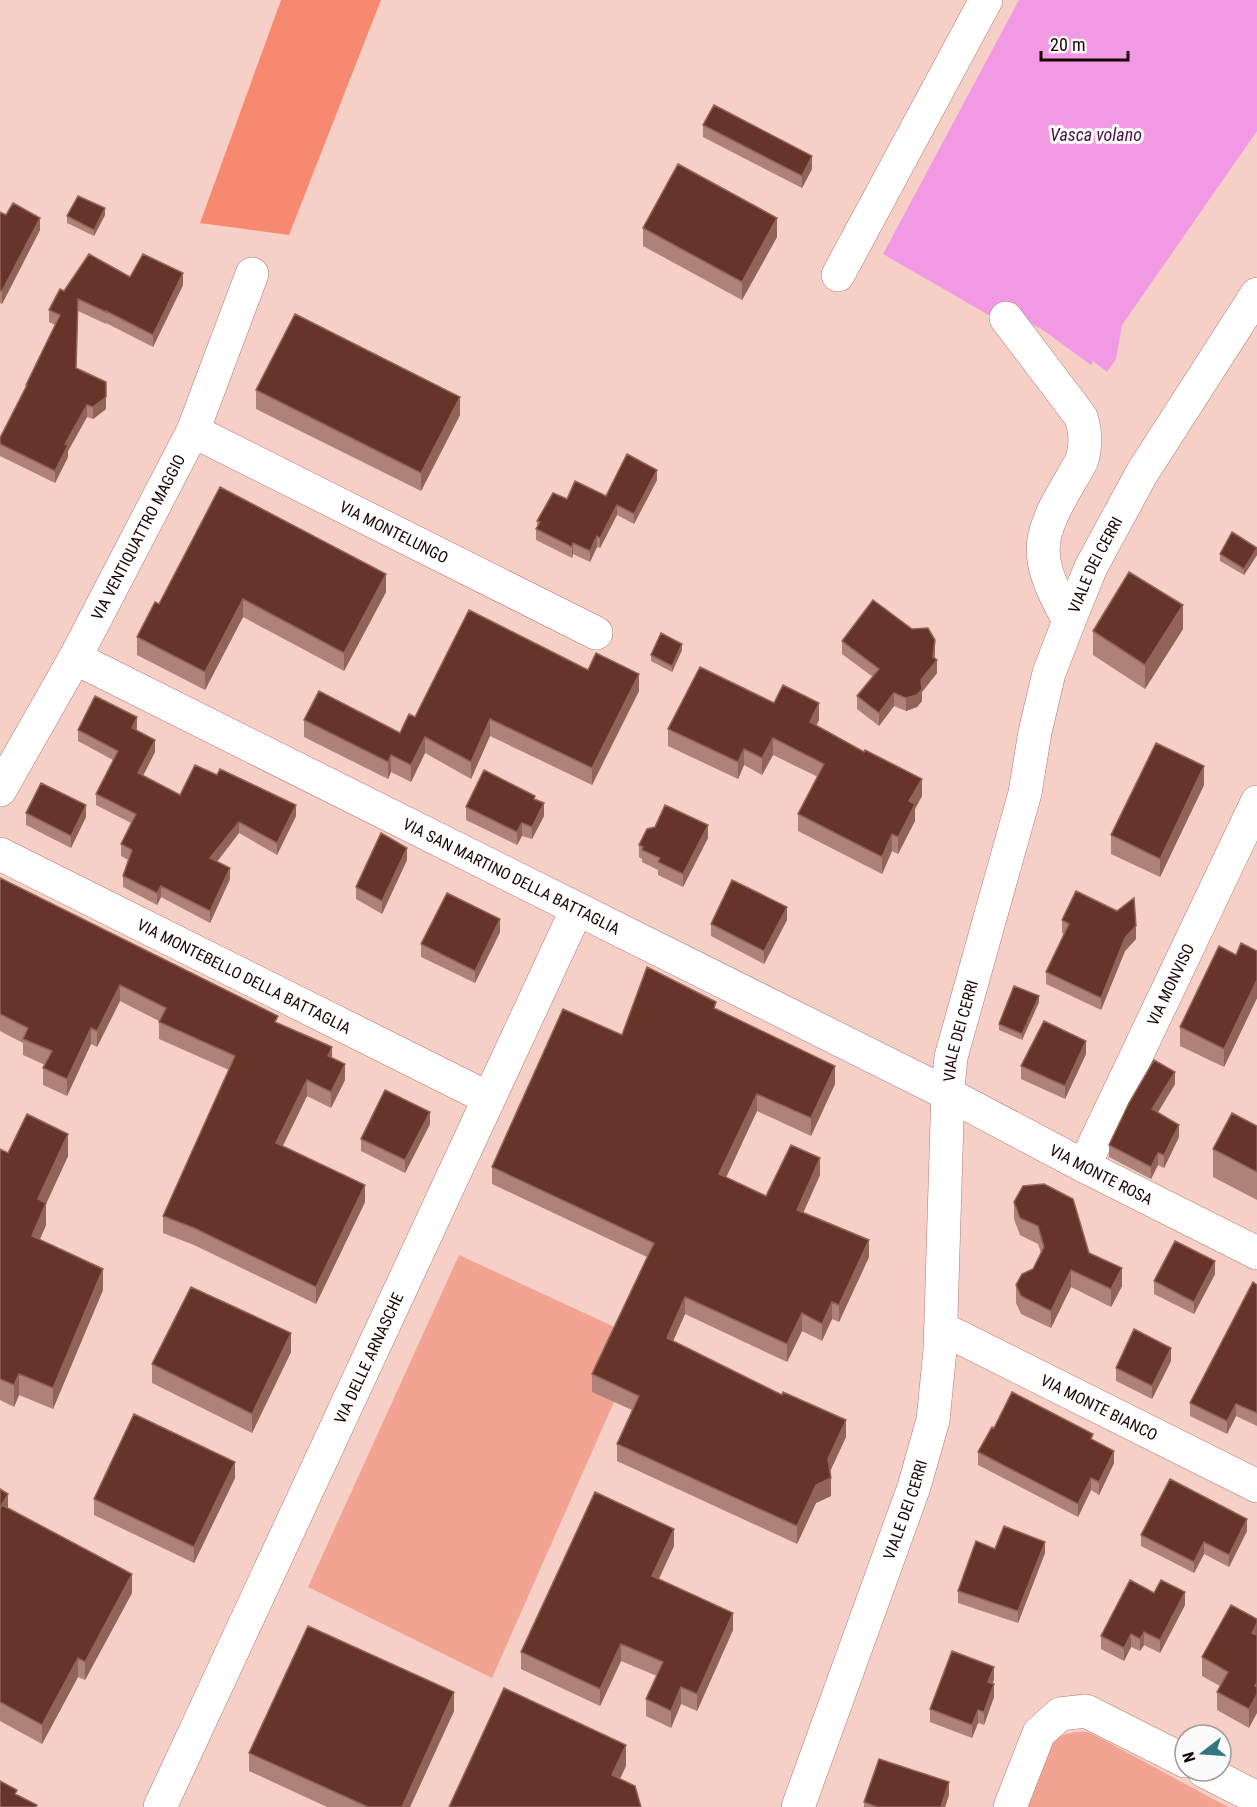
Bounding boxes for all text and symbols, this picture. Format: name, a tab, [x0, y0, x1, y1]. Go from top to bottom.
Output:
scale bar	[1041, 24, 1128, 62]
text: 20 m	[1050, 34, 1085, 55]
water label: Vasca volano	[1050, 124, 1142, 145]
street label: VIA VENTIQUATTRO MAGGIO	[87, 451, 189, 623]
street label: VIA MONTELUNGO	[337, 497, 452, 567]
street label: VIALE DEI CERRI	[1064, 513, 1126, 615]
street label: VIA SAN MARTINO DELLA BATTAGLIA	[400, 814, 623, 938]
street label: VIA MONTEBELLO DELLA BATTAGLIA	[134, 915, 354, 1037]
street label: VIA MONVISO	[1143, 940, 1198, 1029]
street label: VIALE DEI CERRI	[939, 978, 982, 1083]
street label: VIA MONTE ROSA	[1047, 1140, 1156, 1209]
street label: VIA DELLE ARNASCHE	[330, 1289, 407, 1427]
street label: VIA MONTE BIANCO	[1038, 1370, 1161, 1444]
street label: VIALE DEI CERRI	[879, 1458, 931, 1562]
north arrow	[1173, 1723, 1233, 1783]
text: N	[1179, 1750, 1200, 1765]

